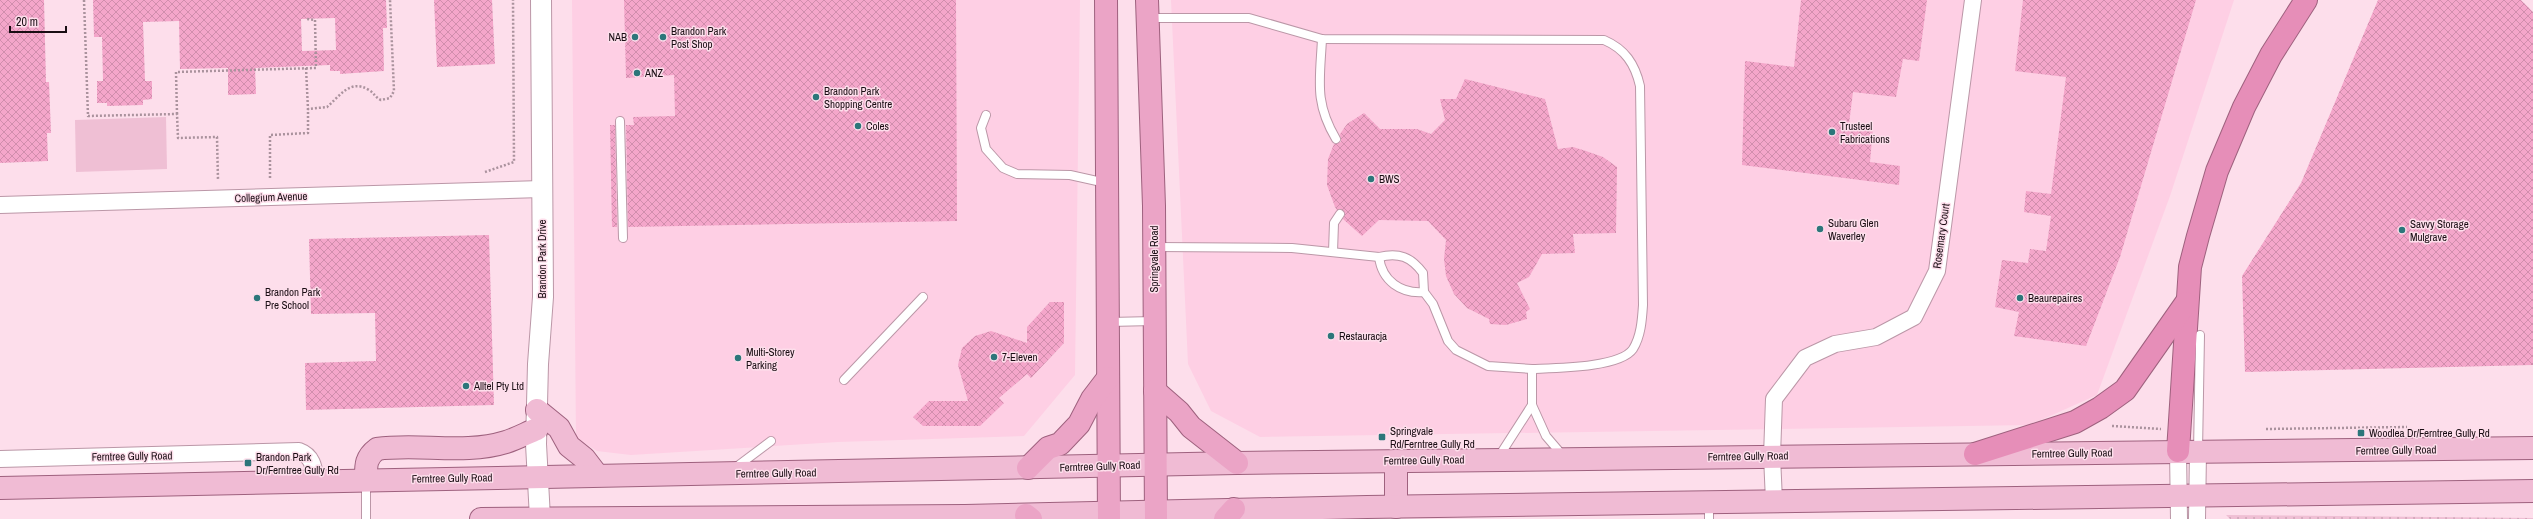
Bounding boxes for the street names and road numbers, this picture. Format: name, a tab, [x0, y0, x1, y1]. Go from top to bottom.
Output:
street label: Collegium Avenue	[234, 189, 308, 205]
street label: Rosemary Court	[1929, 202, 1953, 269]
street label: Brandon Park Drive	[535, 219, 549, 299]
street label: Springvale Road	[1147, 225, 1161, 293]
street label: Ferntree Gully Road	[2355, 442, 2437, 458]
street label: Ferntree Gully Road	[2031, 445, 2113, 461]
street label: Ferntree Gully Road	[91, 448, 173, 464]
street label: Ferntree Gully Road	[1707, 448, 1789, 464]
street label: Ferntree Gully Road	[1383, 452, 1465, 468]
street label: Ferntree Gully Road	[1059, 458, 1141, 474]
street label: Ferntree Gully Road	[735, 465, 817, 481]
street label: Ferntree Gully Road	[411, 470, 493, 486]

